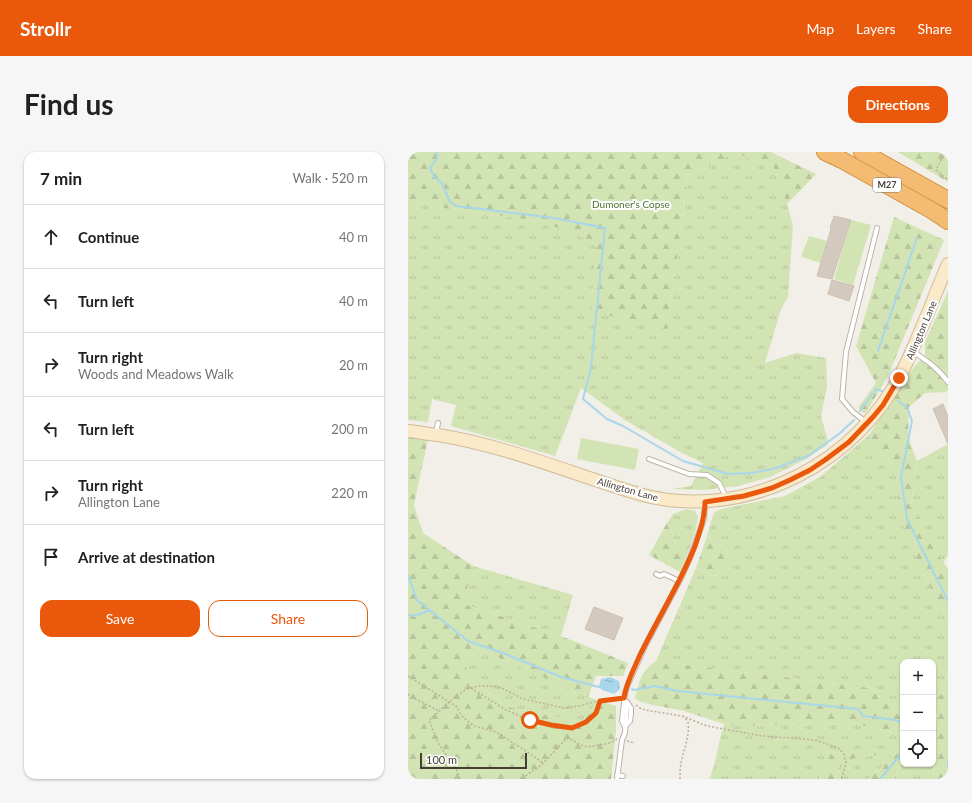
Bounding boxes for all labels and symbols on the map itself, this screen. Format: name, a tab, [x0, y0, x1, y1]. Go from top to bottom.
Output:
road number: M27	[873, 178, 901, 192]
park label: Dumoner's Copse	[592, 198, 670, 210]
street label: Allington Lane	[903, 299, 939, 361]
route end	[890, 369, 908, 387]
street label: Allington Lane	[596, 475, 660, 503]
route start	[521, 711, 539, 729]
scale bar	[420, 751, 527, 770]

